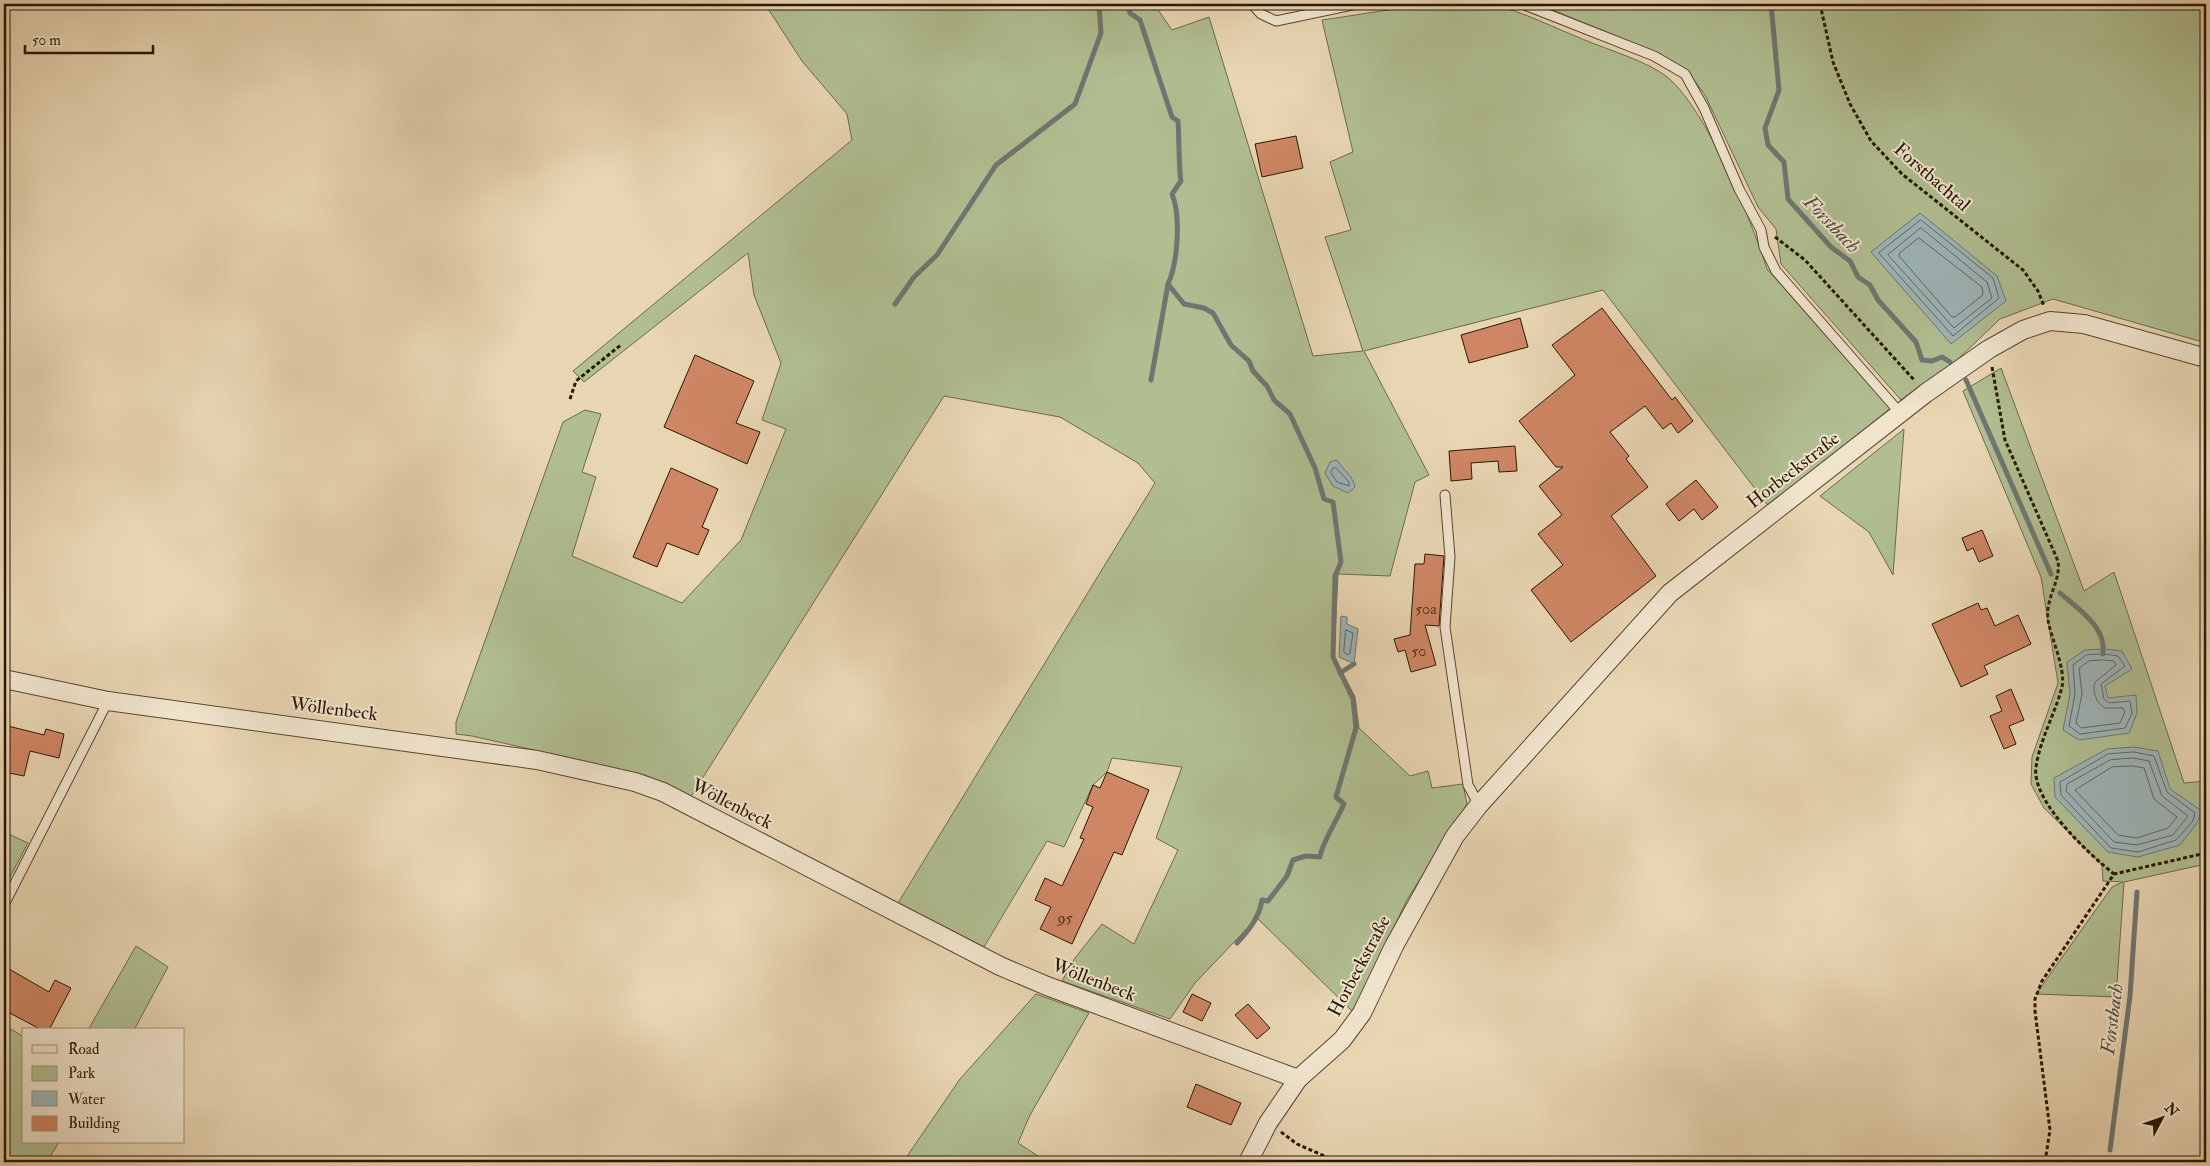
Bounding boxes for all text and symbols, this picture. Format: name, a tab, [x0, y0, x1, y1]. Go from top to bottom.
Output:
scale bar	[25, 22, 152, 54]
text: 50 m	[32, 31, 61, 50]
street label: Forstbachtal	[1889, 137, 1975, 217]
water label: Forstbach	[1798, 189, 1866, 258]
street label: Horbeckstraße	[1742, 426, 1844, 514]
house number: 50a	[1415, 599, 1437, 619]
house number: 50	[1411, 641, 1427, 661]
street label: Wöllenbeck	[288, 692, 379, 726]
street label: Wöllenbeck	[686, 773, 777, 835]
house number: 95	[1056, 908, 1073, 928]
street label: Horbeckstraße	[1322, 911, 1396, 1021]
street label: Wöllenbeck	[1048, 953, 1140, 1007]
water label: Forstbach	[2095, 982, 2129, 1057]
legend	[22, 1028, 185, 1144]
text: Road	[68, 1040, 100, 1059]
text: Park	[68, 1064, 95, 1083]
text: Water	[67, 1090, 105, 1109]
north arrow	[2138, 1094, 2188, 1144]
text: N	[2160, 1099, 2182, 1120]
text: Building	[68, 1114, 120, 1133]

